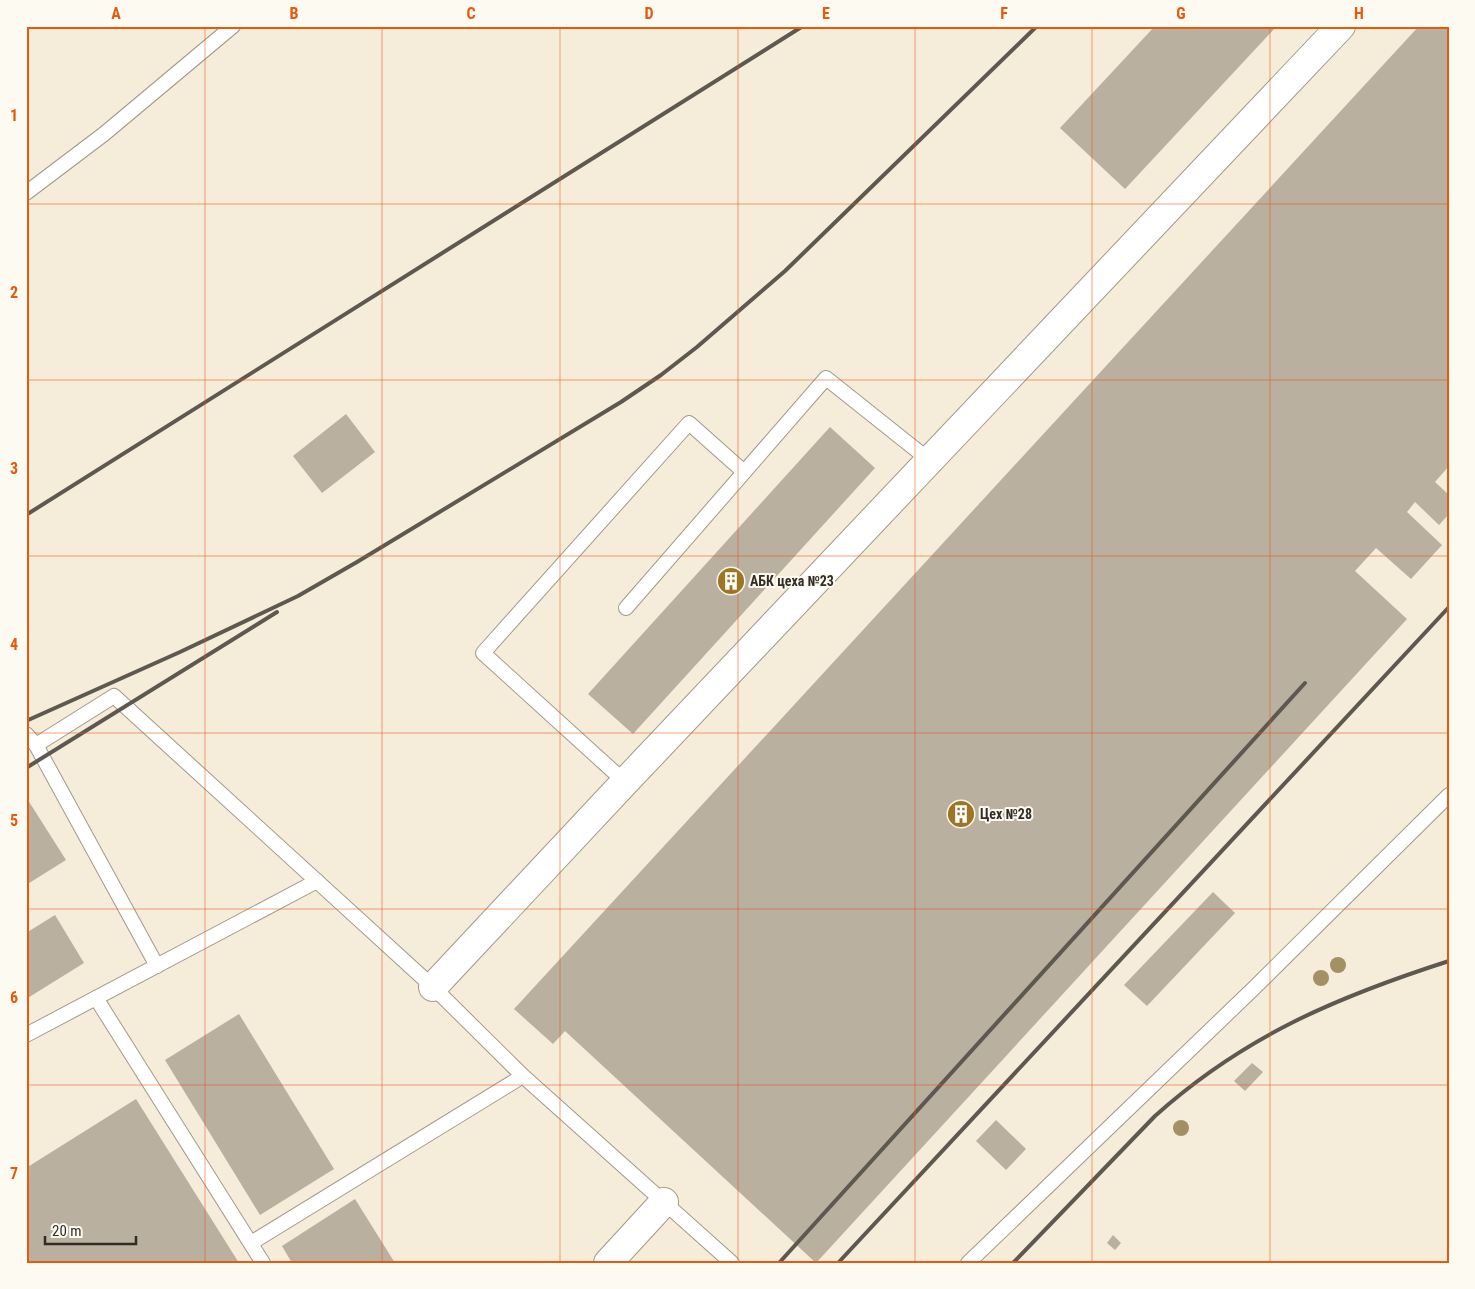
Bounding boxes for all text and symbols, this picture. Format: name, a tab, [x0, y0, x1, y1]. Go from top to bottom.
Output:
text: A	[111, 4, 121, 23]
text: B	[290, 4, 299, 23]
text: C	[466, 4, 476, 23]
text: D	[644, 4, 654, 23]
text: E	[822, 4, 830, 23]
text: F	[1000, 4, 1008, 23]
text: G	[1176, 4, 1186, 23]
text: H	[1354, 4, 1364, 23]
text: 1	[10, 106, 18, 125]
text: 2	[10, 283, 18, 302]
text: 3	[10, 459, 18, 478]
building icon: АБК цеха №23	[716, 566, 746, 596]
place label: АБК цеха №23	[750, 573, 834, 589]
text: 4	[10, 635, 18, 654]
building icon: Цех №28	[946, 799, 976, 829]
place label: Цех №28	[980, 806, 1032, 822]
text: 5	[10, 811, 18, 830]
text: 6	[10, 988, 18, 1007]
text: 7	[10, 1164, 18, 1183]
scale bar	[45, 1214, 136, 1246]
text: 20 m	[52, 1222, 82, 1240]

